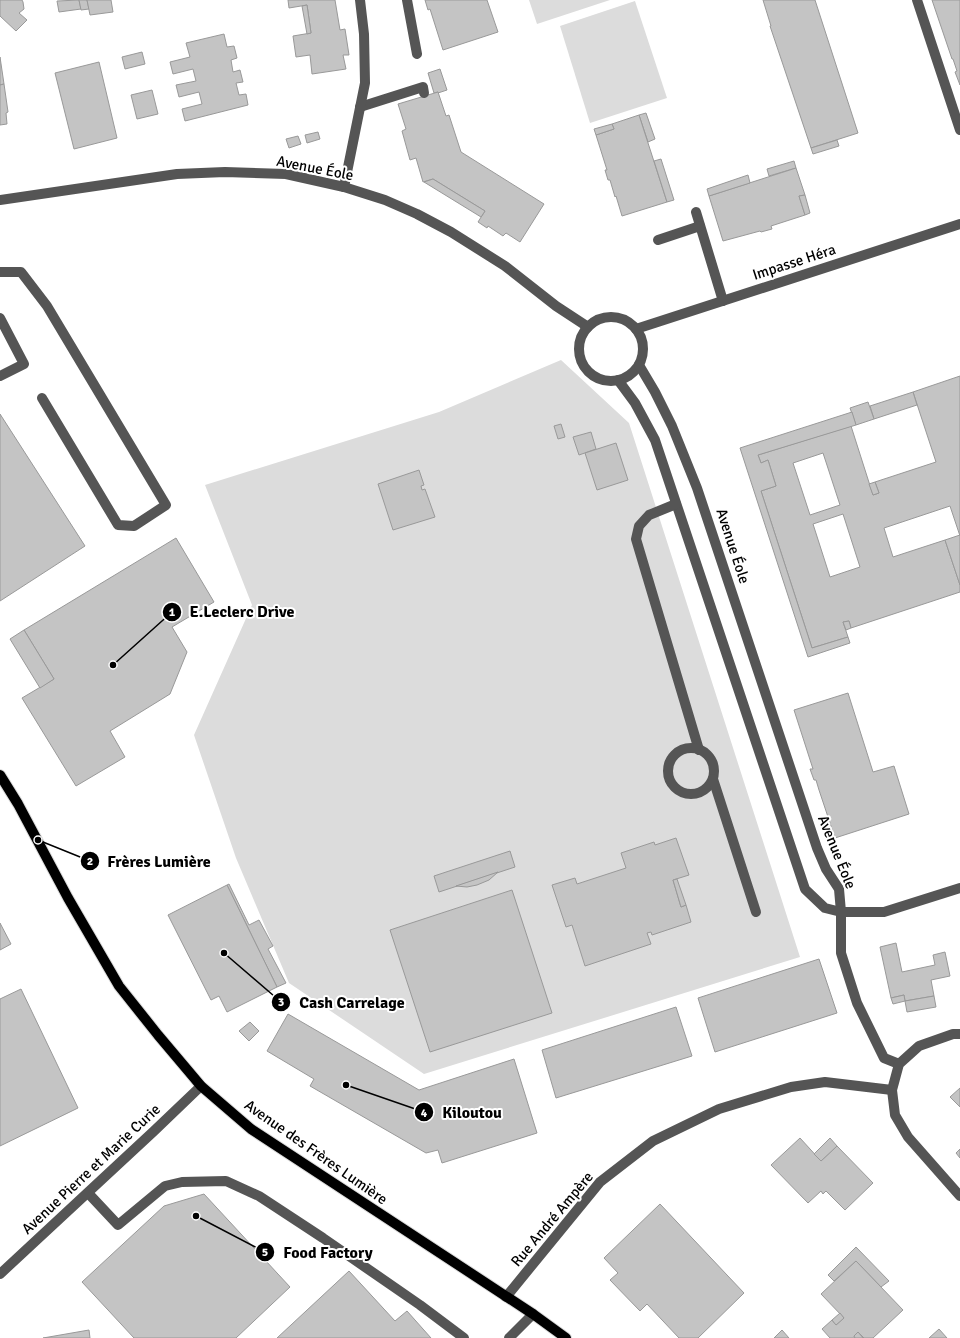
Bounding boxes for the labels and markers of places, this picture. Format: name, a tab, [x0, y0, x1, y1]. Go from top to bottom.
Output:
callout: E.Leclerc Drive	[162, 598, 303, 626]
callout: Frères Lumière	[80, 847, 219, 875]
callout: Cash Carrelage	[271, 988, 413, 1016]
callout: Kiloutou	[414, 1098, 510, 1126]
callout: Food Factory	[255, 1238, 381, 1266]

